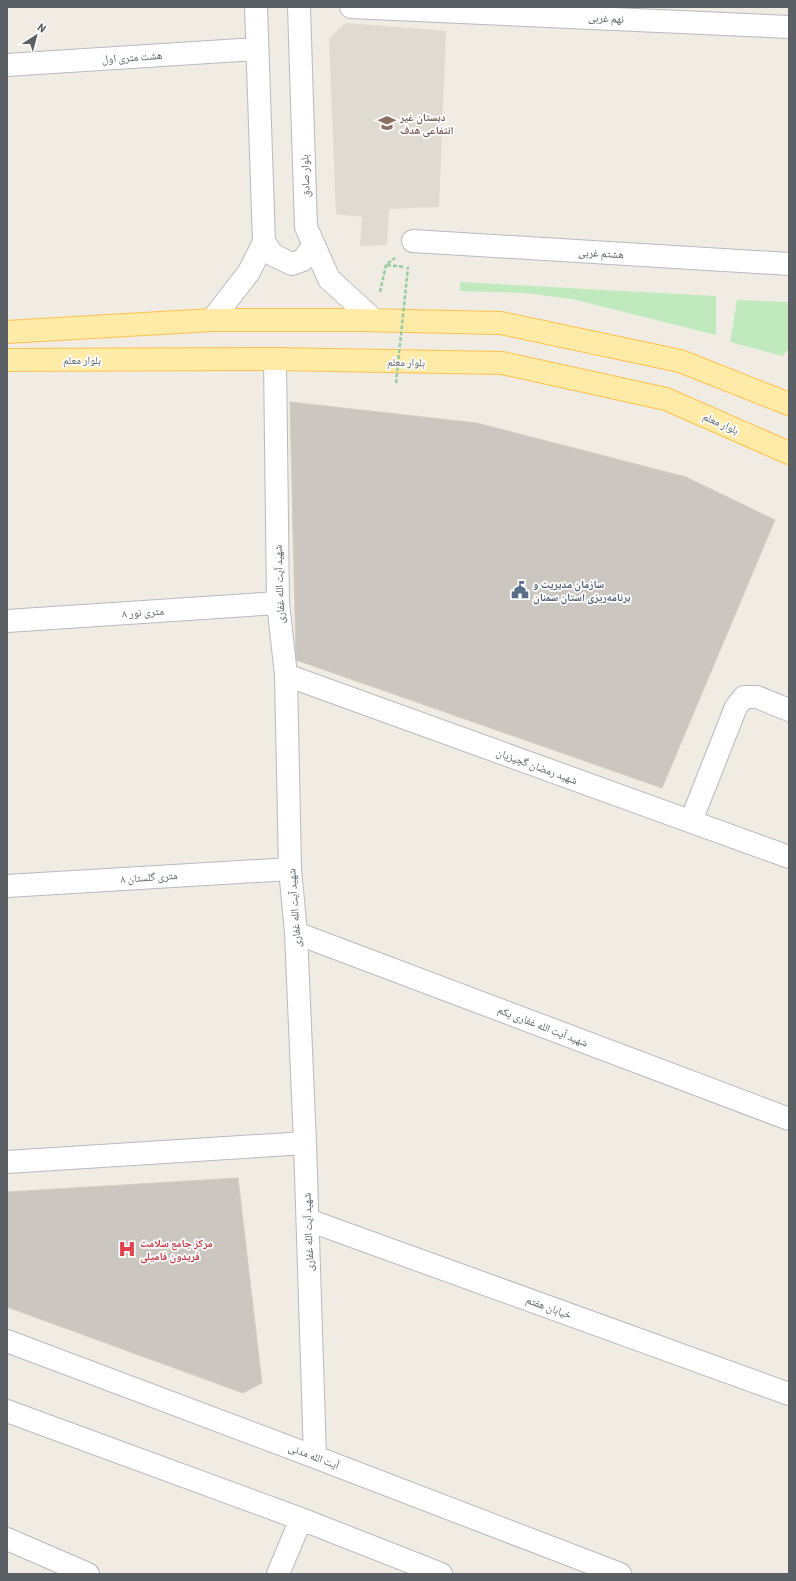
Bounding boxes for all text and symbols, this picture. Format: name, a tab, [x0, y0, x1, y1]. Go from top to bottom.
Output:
street label: نهم غربی	[588, 10, 624, 27]
north arrow	[16, 16, 56, 56]
text: N	[35, 20, 49, 35]
street label: هشت متری اول	[101, 48, 163, 66]
place label: دبستان غیر انتفاعی هدف	[399, 110, 454, 138]
school or university icon: دبستان غیر انتفاعی هدف	[377, 113, 397, 133]
street label: بلوار صادق	[297, 154, 313, 198]
street label: هشتم غربی	[578, 245, 624, 262]
street label: بلوار معلم	[63, 353, 101, 368]
street label: بلوار معلم	[387, 355, 425, 370]
street label: بلوار معلم	[700, 409, 741, 438]
street label: شهید آیت الله غفاری	[271, 544, 287, 624]
place label: سازمان مدیریت و برنامه‌ریزی استان سمنان	[533, 577, 630, 605]
public building icon: سازمان مدیریت و برنامه‌ریزی استان سمنان	[510, 580, 530, 600]
street label: ۸ متری نور	[122, 604, 164, 620]
street label: شهید رمضان گچپزیان	[494, 745, 579, 787]
street label: ۸ متری گلستان	[120, 868, 178, 886]
street label: شهید آیت الله غفاری	[284, 868, 304, 948]
street label: شهید آیت الله غفاری یکم	[495, 1002, 590, 1051]
street label: شهید آیت الله غفاری	[300, 1192, 316, 1272]
place label: مرکز جامع سلامت فریدون فامیلی	[140, 1236, 213, 1264]
hospital icon: مرکز جامع سلامت فریدون فامیلی	[117, 1239, 137, 1259]
street label: خیابان هفتم	[524, 1292, 574, 1323]
street label: آیت الله مدنی	[287, 1440, 342, 1472]

